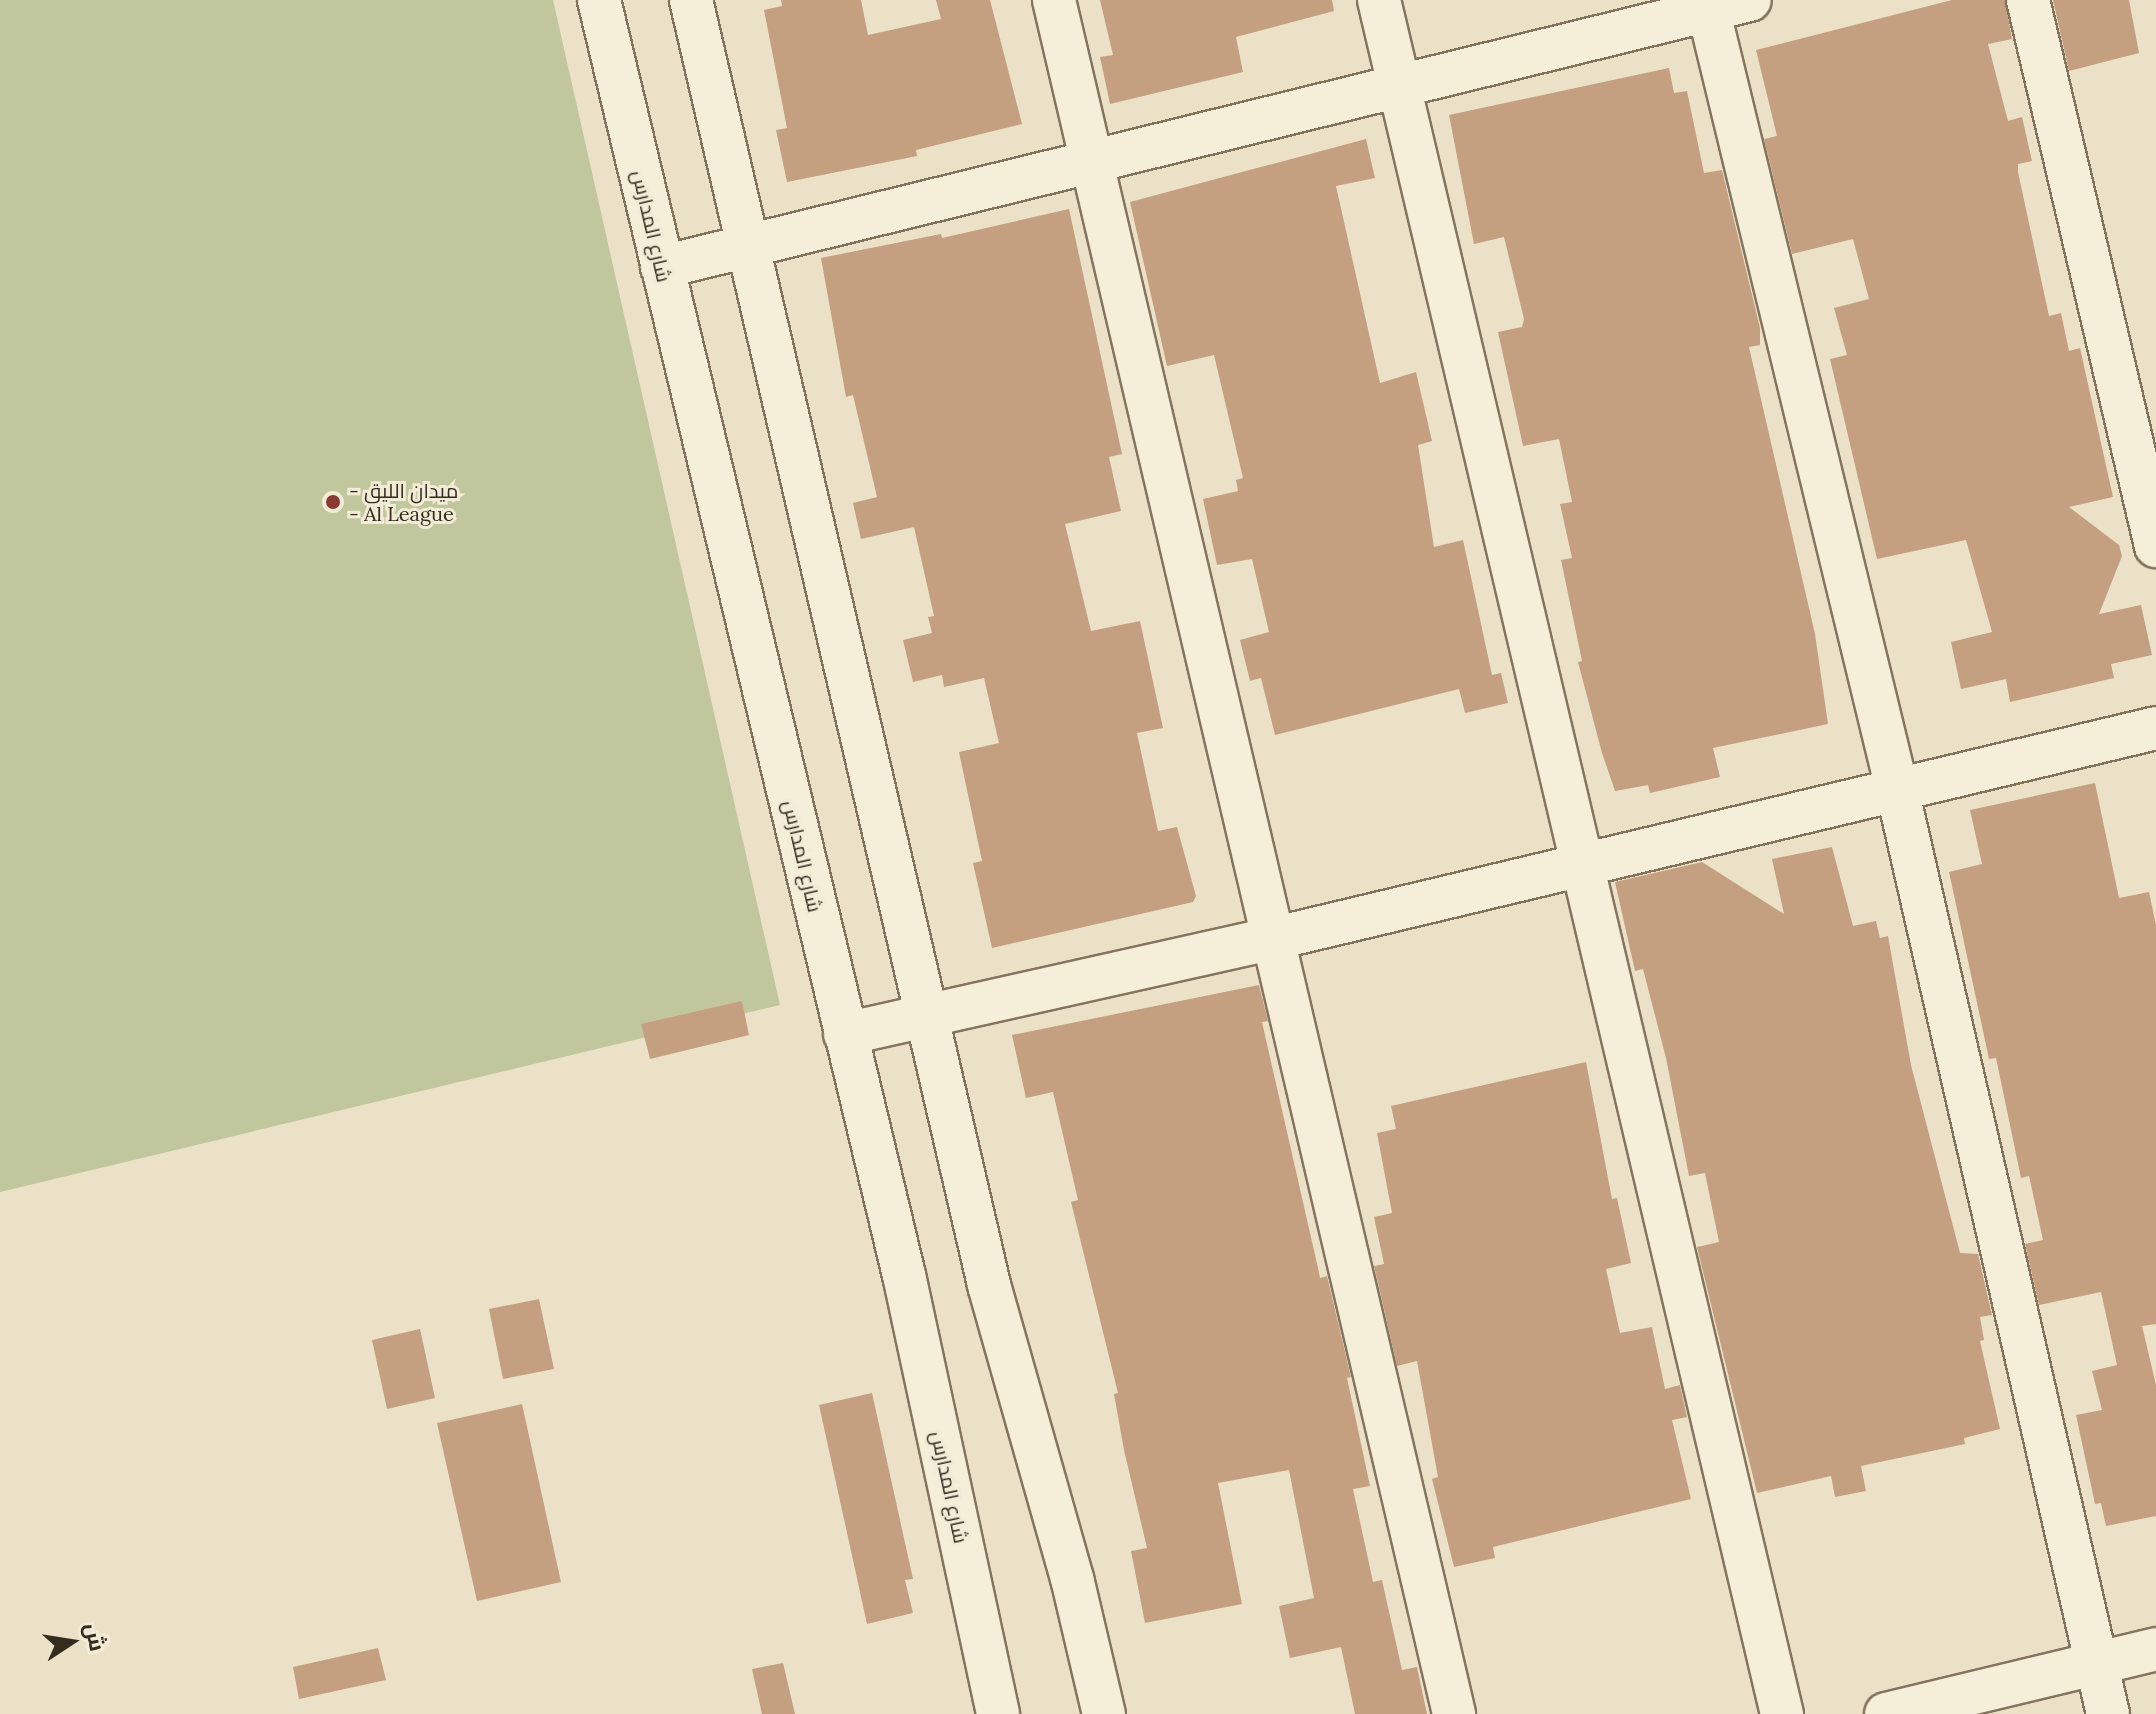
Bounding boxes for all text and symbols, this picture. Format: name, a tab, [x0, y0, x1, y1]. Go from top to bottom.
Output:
street label: شارع المدارس	[627, 168, 677, 284]
place label: - ميدان الليق - Al League	[349, 478, 458, 525]
marker: - ميدان الليق - Al League	[324, 493, 342, 511]
street label: شارع المدارس	[778, 798, 828, 914]
street label: شارع المدارس	[926, 1429, 974, 1545]
north arrow	[32, 1602, 112, 1682]
text: ش	[79, 1620, 112, 1654]

